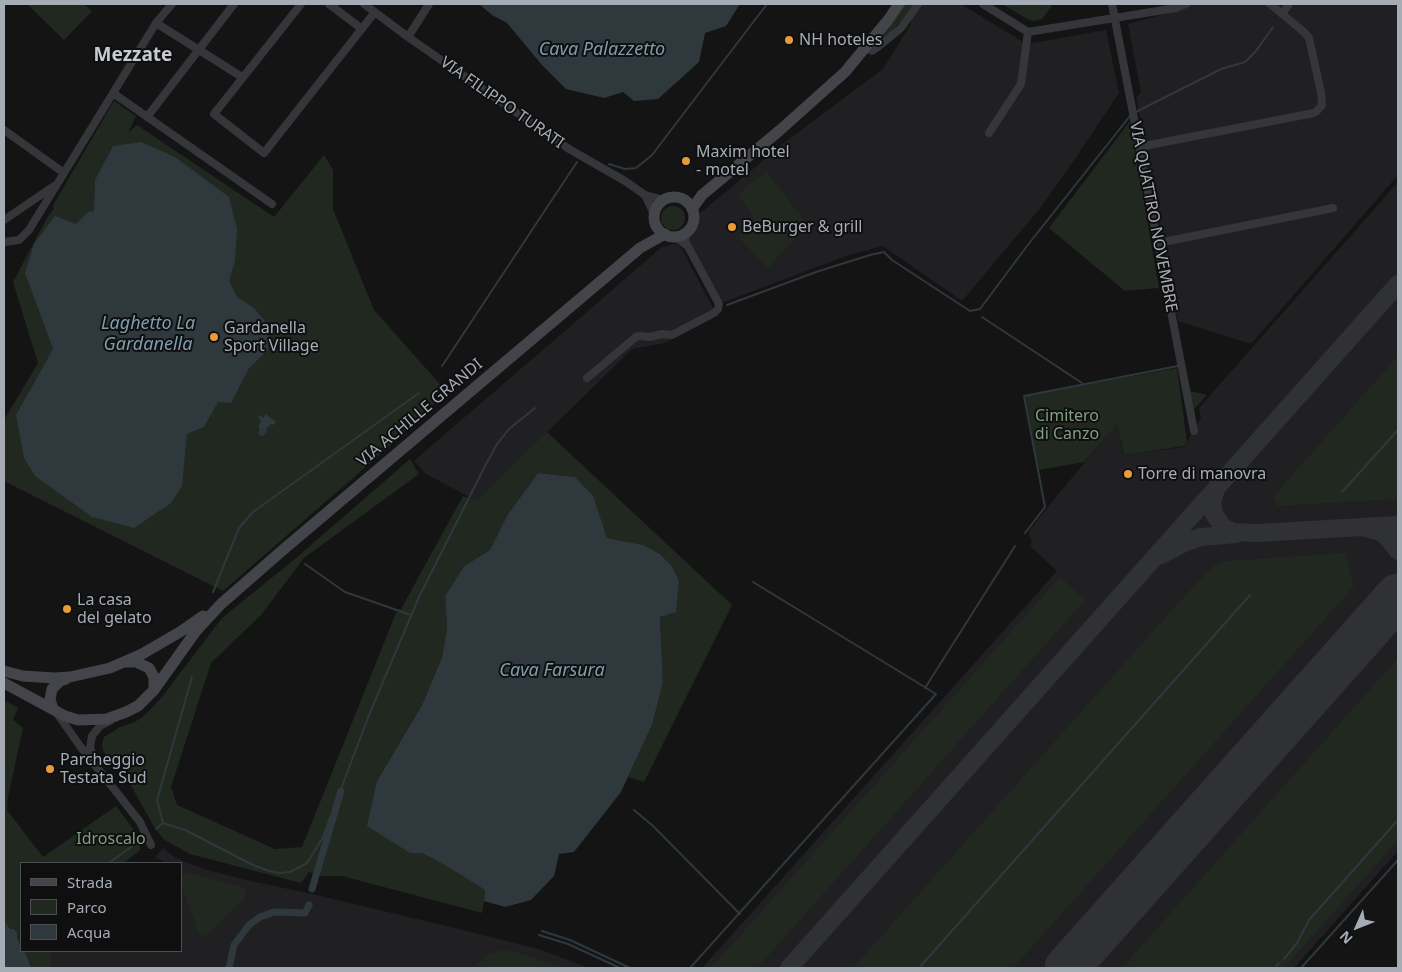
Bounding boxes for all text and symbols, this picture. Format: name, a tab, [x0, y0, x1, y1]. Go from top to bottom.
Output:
place label: NH hoteles	[799, 30, 882, 50]
marker: NH hoteles	[783, 34, 795, 46]
water label: Cava Palazzetto	[539, 39, 665, 61]
district label: Mezzate	[94, 45, 172, 67]
street label: VIA FILIPPO TURATI	[436, 53, 568, 153]
street label: VIA QUATTRO NOVEMBRE	[1125, 120, 1181, 314]
place label: Maxim hotel - motel	[696, 142, 790, 180]
marker: Maxim hotel - motel	[680, 155, 692, 167]
place label: BeBurger & grill	[742, 217, 862, 237]
marker: BeBurger & grill	[726, 221, 738, 233]
water label: Laghetto La Gardanella	[101, 313, 195, 356]
place label: Gardanella Sport Village	[224, 318, 319, 356]
marker: Gardanella Sport Village	[208, 331, 220, 343]
street label: VIA ACHILLE GRANDI	[353, 355, 487, 471]
park label: Cimitero di Canzo	[1035, 406, 1099, 444]
place label: Torre di manovra	[1138, 464, 1266, 484]
marker: Torre di manovra	[1122, 468, 1134, 480]
place label: La casa del gelato	[77, 590, 152, 628]
marker: La casa del gelato	[61, 603, 73, 615]
water label: Cava Farsura	[499, 660, 605, 682]
place label: Parcheggio Testata Sud	[60, 750, 147, 788]
marker: Parcheggio Testata Sud	[44, 763, 56, 775]
park label: Idroscalo	[76, 829, 146, 849]
legend	[20, 862, 182, 952]
text: Strada	[67, 872, 113, 892]
text: Parco	[67, 897, 107, 917]
north arrow	[1332, 902, 1382, 952]
text: Acqua	[67, 922, 111, 942]
text: N	[1335, 927, 1357, 948]

